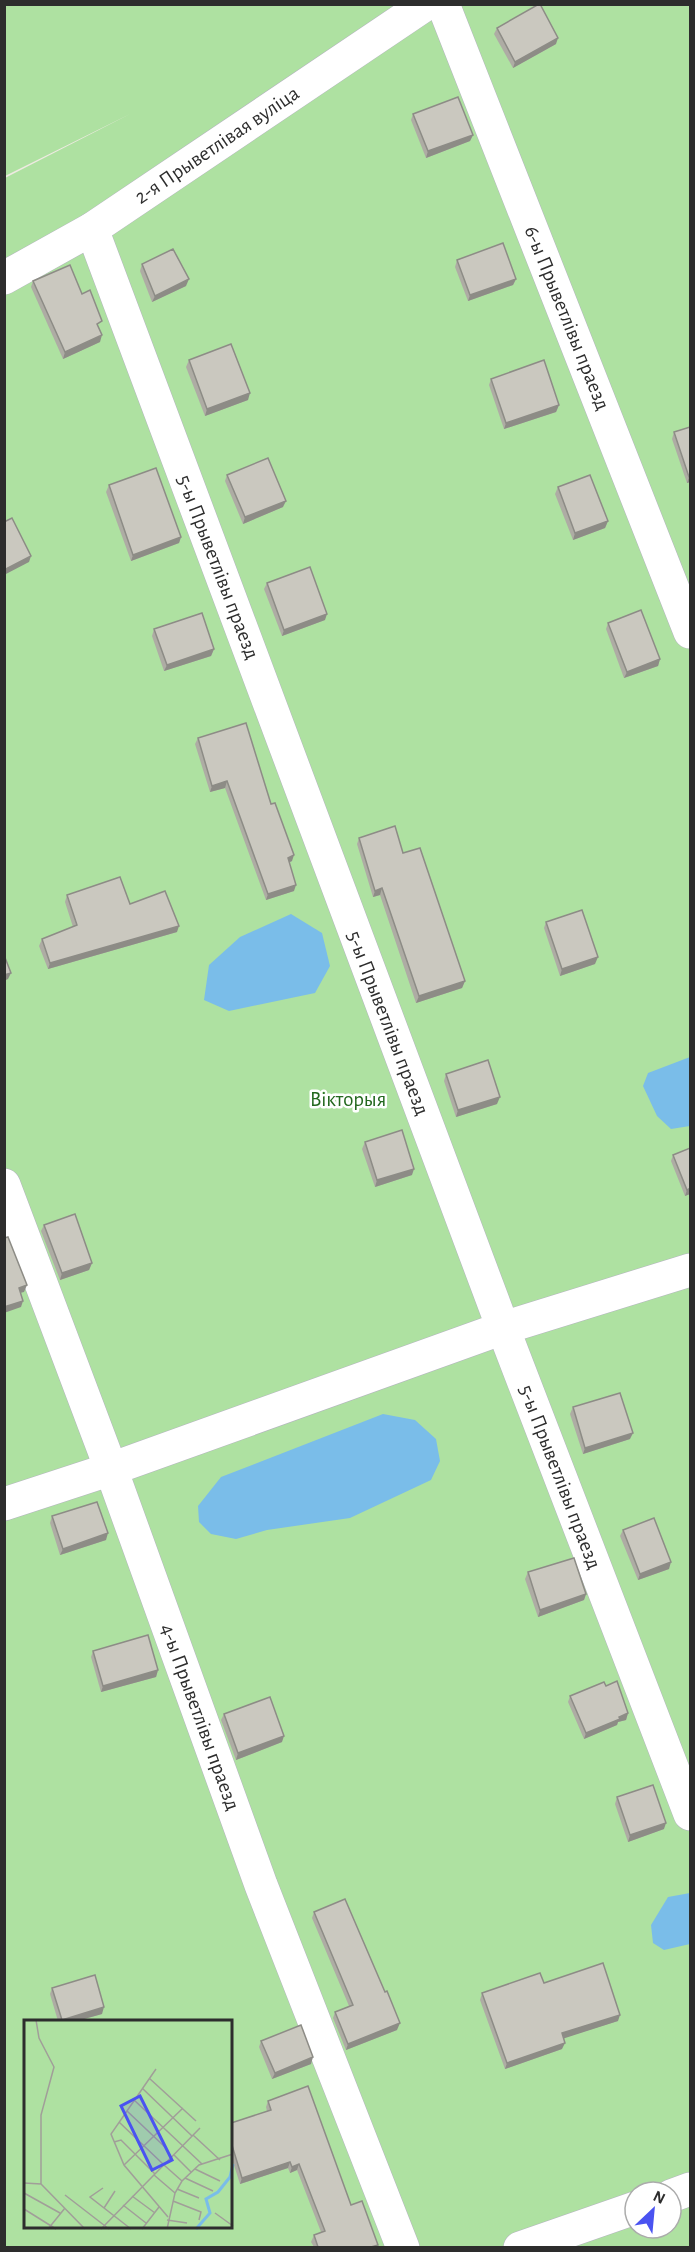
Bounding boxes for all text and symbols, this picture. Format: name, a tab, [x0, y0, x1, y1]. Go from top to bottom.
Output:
street label: 2-я Прыветлівая вуліца	[131, 82, 303, 208]
street label: 6-ы Прыветлівы праезд	[520, 223, 614, 413]
street label: 5-ы Прыветлівы праезд	[173, 472, 263, 662]
street label: 5-ы Прыветлівы праезд	[343, 928, 433, 1118]
park label: Вікторыя	[310, 1089, 386, 1110]
street label: 5-ы Прыветлівы праезд	[515, 1382, 605, 1572]
street label: 4-ы Прыветлівы праезд	[156, 1621, 244, 1813]
inset map	[24, 2020, 232, 2228]
north arrow	[623, 2180, 683, 2240]
text: N	[651, 2188, 668, 2207]

